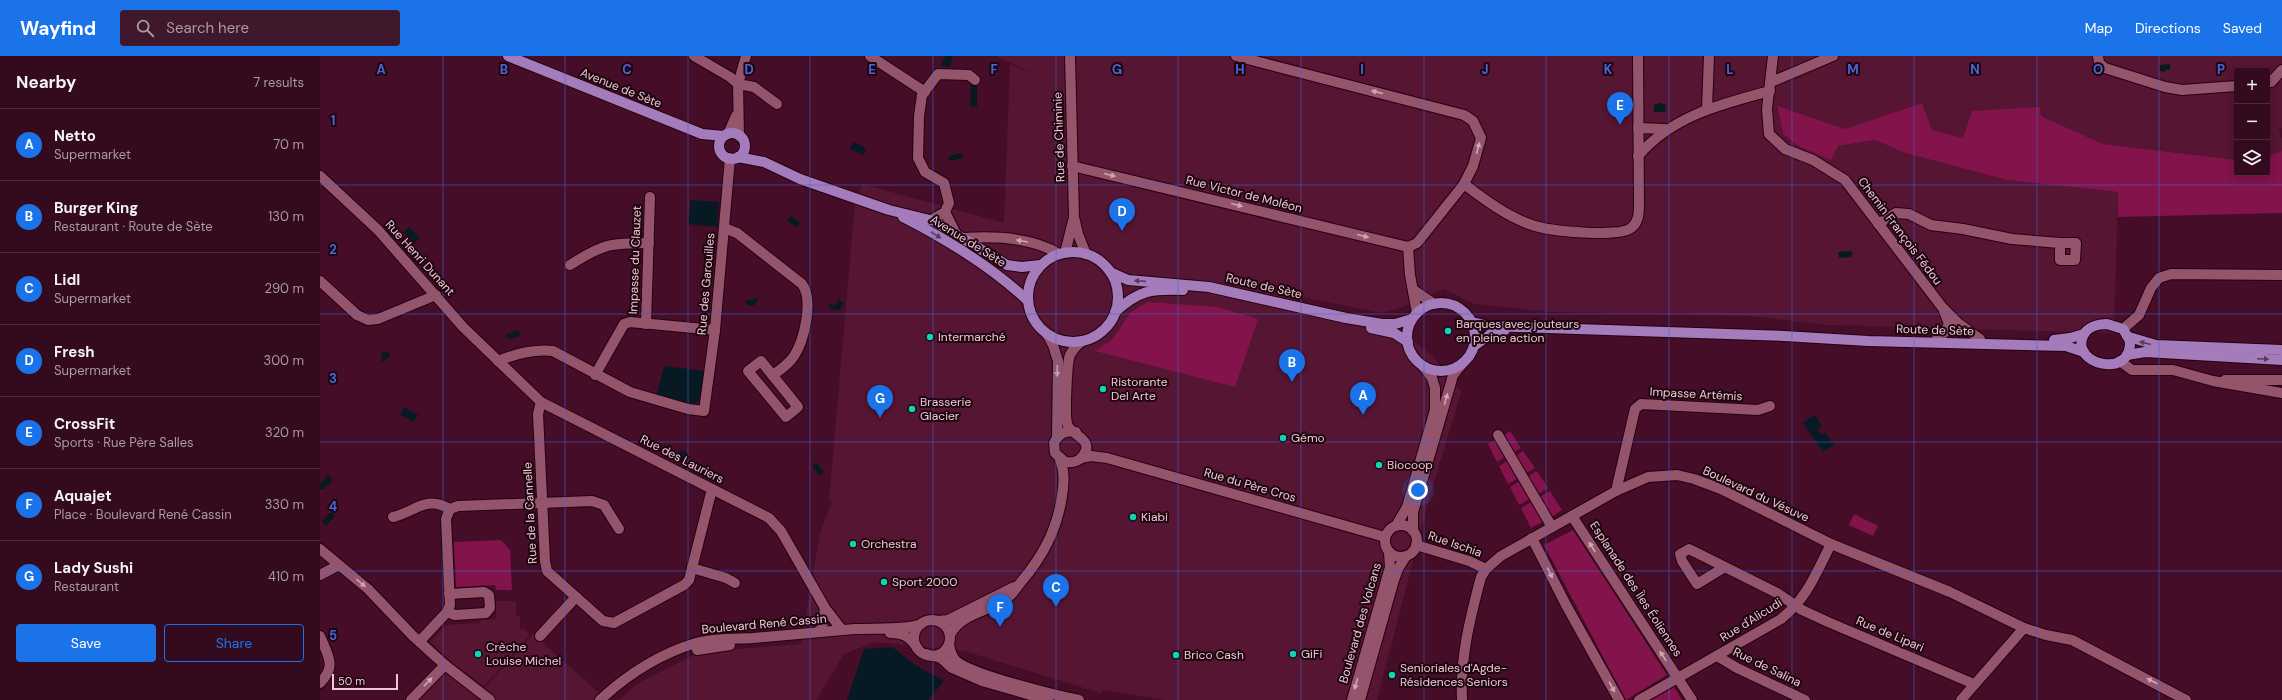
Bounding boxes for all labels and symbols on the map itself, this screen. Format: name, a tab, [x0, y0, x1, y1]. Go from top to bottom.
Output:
text: A	[376, 61, 386, 78]
text: B	[500, 61, 508, 78]
text: C	[622, 61, 632, 78]
text: D	[744, 61, 754, 78]
text: E	[868, 61, 876, 78]
text: F	[990, 61, 998, 78]
text: G	[1112, 61, 1122, 78]
text: H	[1235, 61, 1245, 78]
text: I	[1360, 61, 1364, 78]
text: J	[1481, 61, 1489, 78]
text: K	[1604, 61, 1613, 78]
text: L	[1726, 61, 1734, 78]
text: M	[1847, 61, 1859, 78]
text: N	[1970, 61, 1980, 78]
text: O	[2093, 61, 2103, 78]
text: P	[2217, 61, 2225, 78]
street label: Avenue de Sète	[578, 64, 664, 112]
one-way arrow	[1370, 88, 1383, 94]
street label: Rue de Chiminie	[1049, 92, 1069, 182]
pin: E	[1607, 92, 1633, 125]
text: 1	[331, 112, 335, 129]
one-way arrow	[1475, 141, 1481, 153]
one-way arrow	[1104, 172, 1117, 178]
street label: Rue Victor de Moléon	[1184, 172, 1304, 216]
street label: Chemin François Fédou	[1854, 174, 1946, 288]
pin: D	[1109, 198, 1135, 231]
one-way arrow	[1230, 203, 1243, 209]
street label: Impasse du Clauzet	[625, 205, 645, 315]
street label: Avenue de Sète	[927, 211, 1009, 271]
street label: Rue Henri Dunant	[382, 217, 458, 299]
one-way arrow	[930, 231, 942, 238]
street label: Rue des Garouilles	[694, 232, 718, 336]
one-way arrow	[1357, 233, 1369, 239]
one-way arrow	[1016, 238, 1029, 244]
text: 2	[329, 241, 337, 258]
street label: Route de Sète	[1224, 269, 1304, 303]
one-way arrow	[1134, 277, 1146, 284]
place label: Barques avec jouteurs en pleine action	[1456, 316, 1579, 346]
street label: Route de Sète	[1896, 321, 1974, 339]
marker: Barques avec jouteurs en pleine action	[1443, 326, 1453, 336]
place label: Intermarché	[938, 329, 1006, 345]
marker: Intermarché	[925, 332, 935, 342]
one-way arrow	[2139, 339, 2152, 345]
pin: B	[1279, 349, 1305, 382]
one-way arrow	[2257, 356, 2270, 362]
one-way arrow	[1054, 365, 1061, 377]
text: 3	[329, 370, 337, 387]
place label: Ristorante Del Arte	[1111, 374, 1168, 404]
pin: A	[1350, 382, 1376, 415]
marker: Ristorante Del Arte	[1098, 384, 1108, 394]
street label: Impasse Artémis	[1649, 384, 1743, 404]
pin: G	[867, 385, 893, 418]
one-way arrow	[1443, 393, 1449, 405]
place label: Brasserie Glacier	[920, 394, 971, 424]
marker: Brasserie Glacier	[907, 404, 917, 414]
place label: Gémo	[1291, 430, 1325, 446]
street label: Rue des Lauriers	[637, 431, 727, 487]
marker: Gémo	[1278, 433, 1288, 443]
place label: Biocoop	[1387, 457, 1433, 473]
marker: Biocoop	[1374, 460, 1384, 470]
street label: Rue de la Cannelle	[519, 462, 541, 564]
street label: Boulevard du Vésuve	[1700, 462, 1812, 526]
street label: Rue du Père Cros	[1202, 464, 1298, 506]
your location	[1408, 480, 1428, 500]
text: 4	[329, 498, 337, 515]
place label: Kiabi	[1141, 509, 1168, 525]
marker: Kiabi	[1128, 512, 1138, 522]
street label: Esplanade des Îles Éoliennes	[1586, 518, 1686, 660]
street label: Rue Ischia	[1426, 527, 1484, 561]
place label: Orchestra	[861, 536, 917, 552]
marker: Orchestra	[848, 539, 858, 549]
one-way arrow	[1588, 542, 1596, 552]
street label: Boulevard des Volcans	[1335, 561, 1385, 685]
one-way arrow	[1546, 567, 1553, 579]
place label: Sport 2000	[892, 574, 957, 590]
pin: C	[1043, 574, 1069, 607]
marker: Sport 2000	[879, 577, 889, 587]
one-way arrow	[355, 579, 366, 588]
pin: F	[987, 594, 1013, 627]
street label: Rue d'Alicudi	[1717, 595, 1785, 645]
street label: Boulevard René Cassin	[701, 611, 827, 637]
street label: Rue de Lipari	[1854, 613, 1926, 655]
text: 5	[329, 627, 337, 644]
place label: Crèche Louise Michel	[486, 639, 561, 669]
street label: Rue de Salina	[1730, 644, 1804, 690]
place label: GiFi	[1301, 646, 1322, 662]
place label: Brico Cash	[1184, 647, 1244, 663]
marker: Crèche Louise Michel	[473, 649, 483, 659]
marker: GiFi	[1288, 649, 1298, 659]
marker: Brico Cash	[1171, 650, 1181, 660]
one-way arrow	[1659, 650, 1667, 661]
place label: Senioriales d'Agde- Résidences Seniors	[1400, 660, 1508, 690]
marker: Senioriales d'Agde- Résidences Seniors	[1387, 670, 1397, 680]
scale bar	[332, 672, 398, 691]
one-way arrow	[423, 678, 432, 687]
one-way arrow	[2146, 678, 2158, 685]
one-way arrow	[1353, 679, 1359, 691]
one-way arrow	[1608, 682, 1615, 693]

